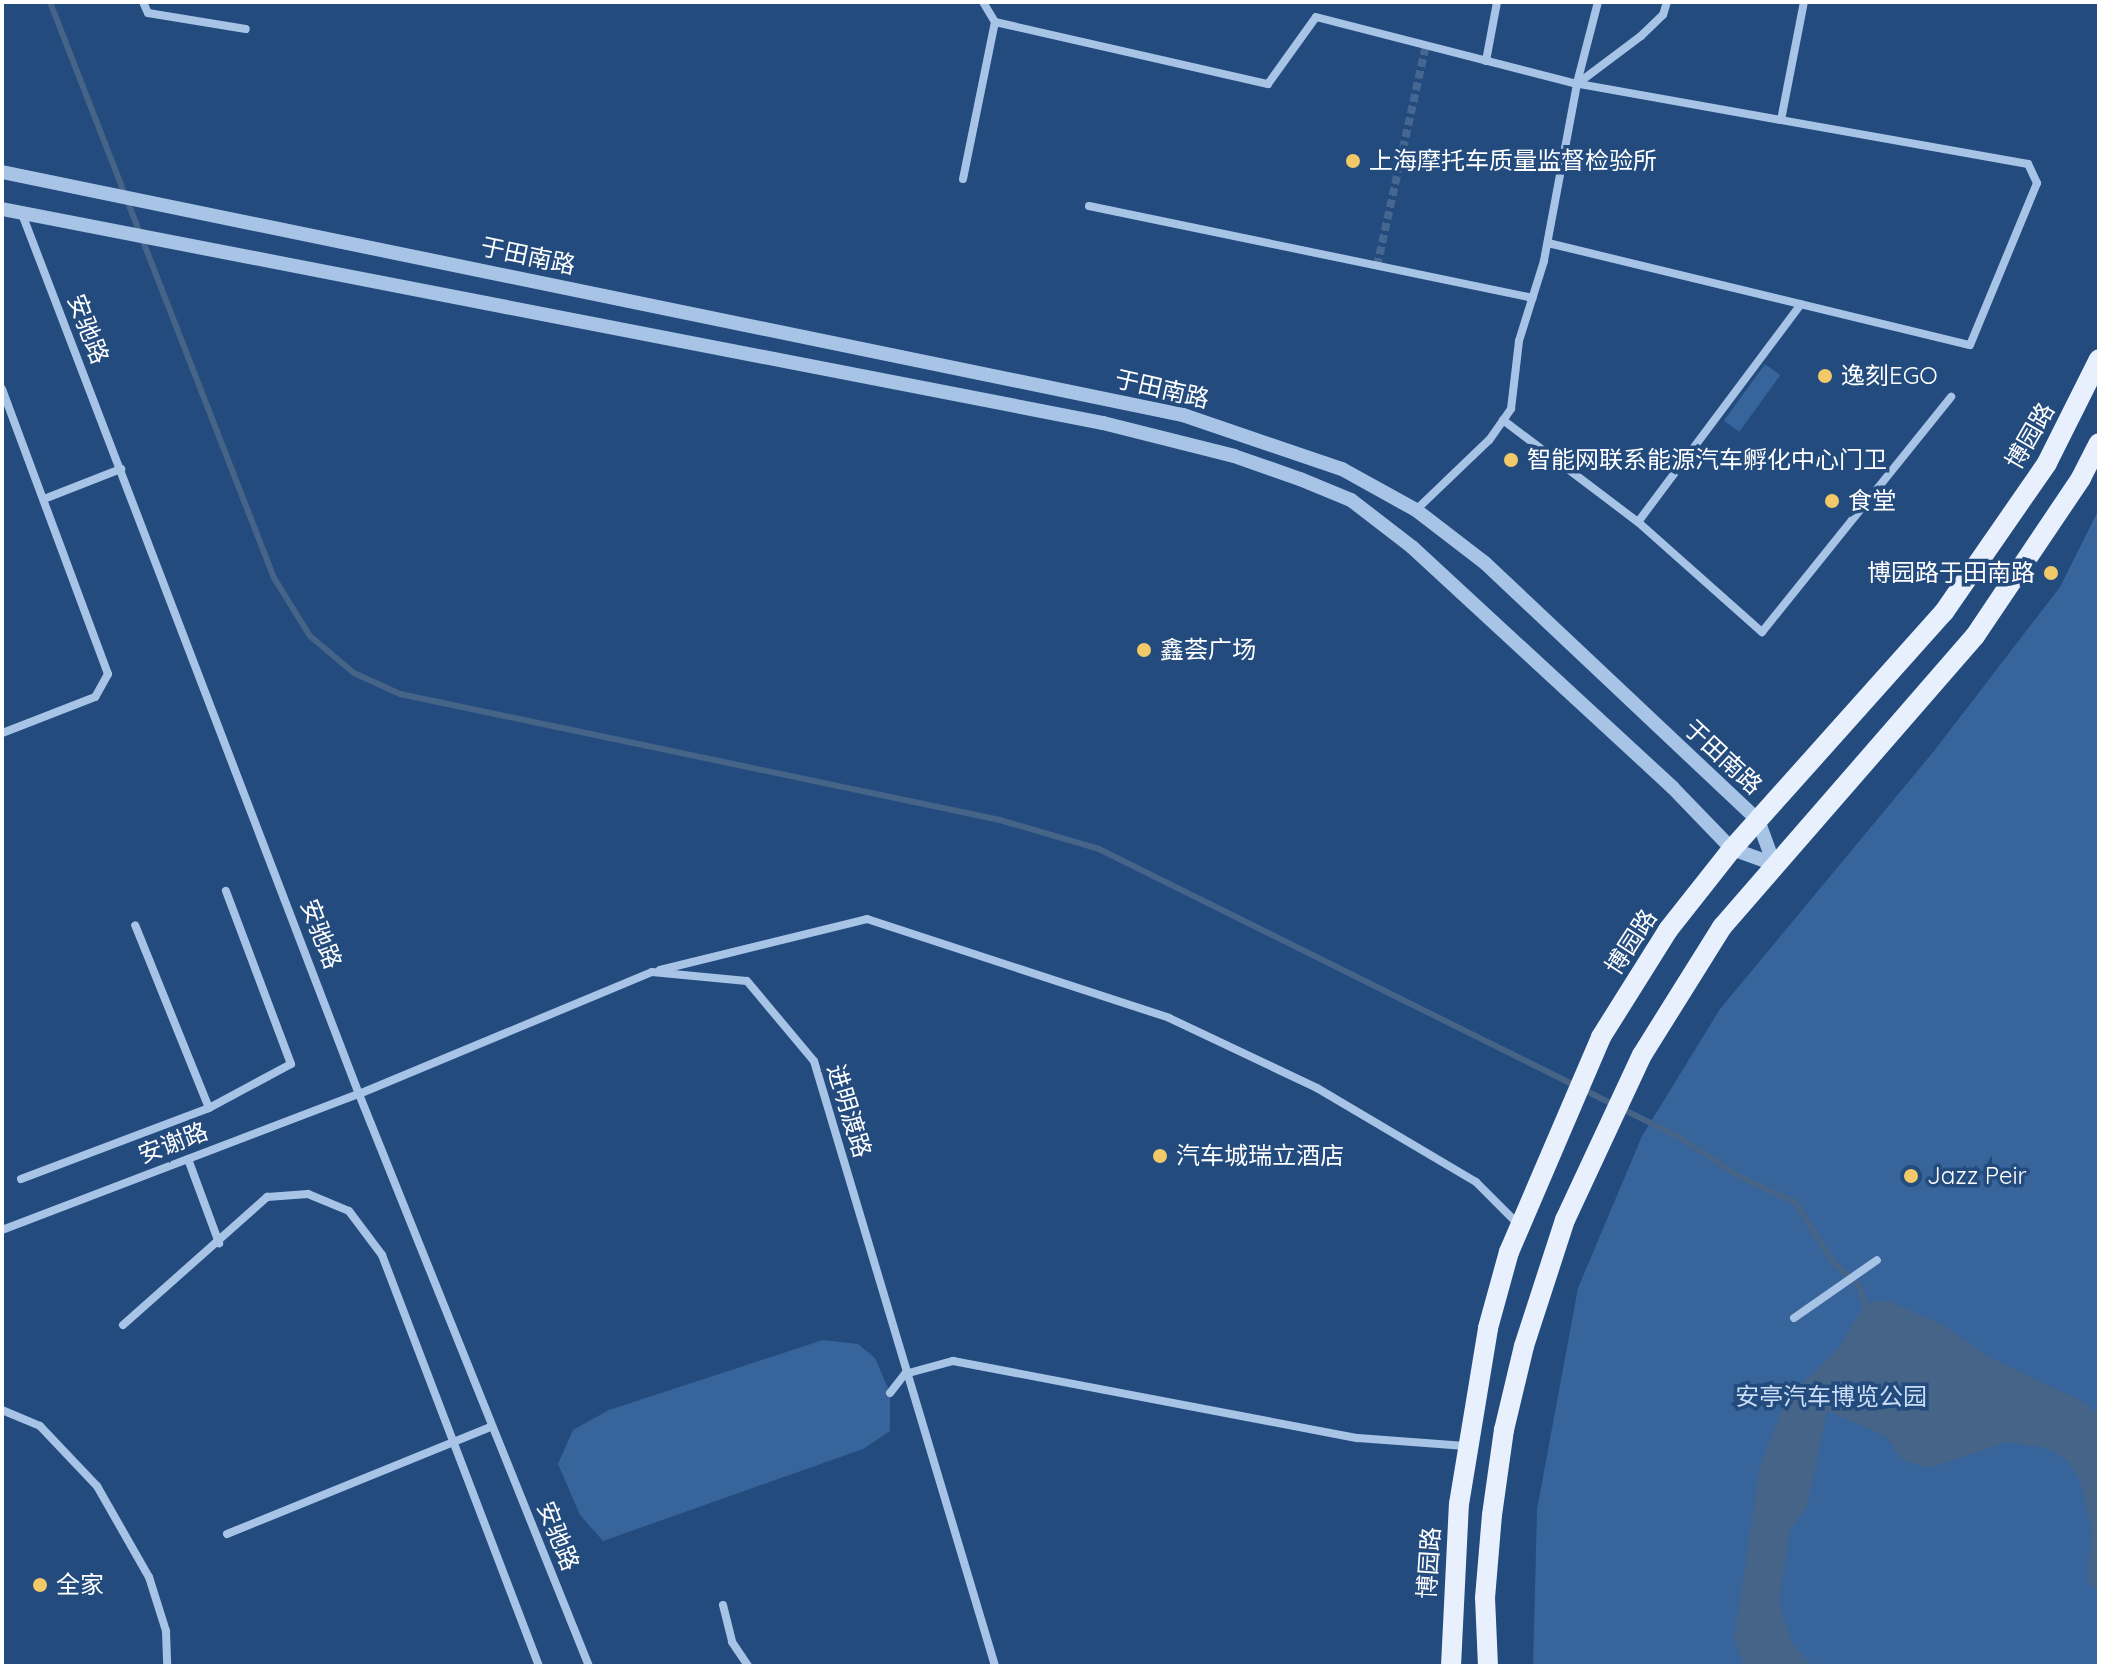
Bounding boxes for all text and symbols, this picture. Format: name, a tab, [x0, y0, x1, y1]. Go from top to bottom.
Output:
place label: 上海摩托车质量监督检验所	[1369, 147, 1657, 175]
marker: 上海摩托车质量监督检验所	[1344, 152, 1362, 170]
street label: 于田南路	[478, 232, 578, 280]
street label: 安驰路	[62, 290, 114, 368]
place label: 逸刻EGO	[1841, 362, 1938, 390]
street label: 于田南路	[1112, 364, 1212, 414]
marker: 逸刻EGO	[1816, 367, 1834, 385]
street label: 博园路	[2000, 398, 2060, 474]
place label: 智能网联系能源汽车孵化中心门卫	[1527, 446, 1887, 474]
marker: 智能网联系能源汽车孵化中心门卫	[1502, 451, 1520, 469]
place label: 食堂	[1848, 487, 1896, 515]
marker: 食堂	[1823, 492, 1841, 510]
place label: 博园路于田南路	[1867, 559, 2035, 587]
marker: 博园路于田南路	[2042, 564, 2060, 582]
place label: 鑫荟广场	[1160, 636, 1256, 664]
marker: 鑫荟广场	[1135, 641, 1153, 659]
street label: 于田南路	[1678, 714, 1768, 800]
street label: 安驰路	[295, 895, 347, 973]
street label: 博园路	[1599, 904, 1663, 980]
street label: 进明渡路	[821, 1061, 877, 1161]
street label: 安谢路	[134, 1117, 212, 1169]
place label: 汽车城瑞立酒店	[1176, 1142, 1344, 1170]
marker: 汽车城瑞立酒店	[1151, 1147, 1169, 1165]
place label: Jazz Peir	[1927, 1162, 2027, 1190]
marker: Jazz Peir	[1902, 1167, 1920, 1185]
park label: 安亭汽车博览公园	[1735, 1383, 1927, 1411]
street label: 安驰路	[531, 1497, 585, 1575]
street label: 博园路	[1412, 1526, 1446, 1600]
place label: 全家	[56, 1571, 104, 1599]
marker: 全家	[31, 1576, 49, 1594]

